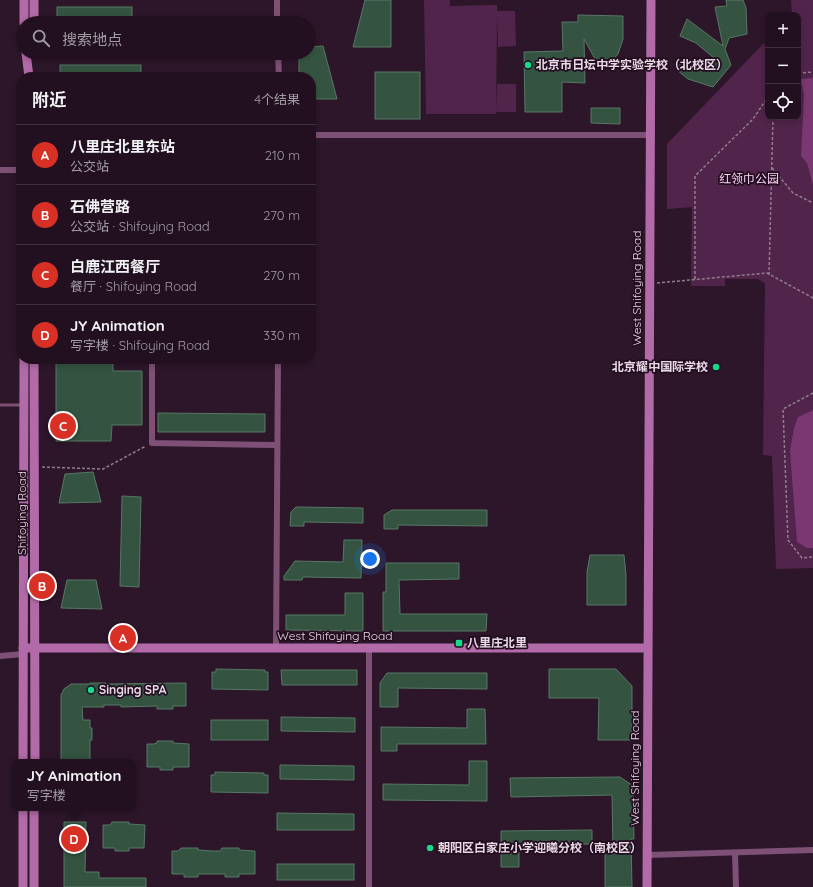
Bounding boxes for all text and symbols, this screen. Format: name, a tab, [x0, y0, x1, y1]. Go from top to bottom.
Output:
map controls	[765, 12, 801, 120]
button: +	[765, 12, 801, 48]
search box	[16, 16, 316, 60]
icon: search	[30, 27, 52, 49]
text: 搜索地点	[62, 30, 122, 49]
button: −	[765, 48, 801, 84]
place label: 北京市日坛中学实验学校（北校区）	[536, 57, 728, 72]
marker: 北京市日坛中学实验学校（北校区）	[523, 60, 533, 70]
button: locate	[765, 84, 801, 120]
text: 附近	[32, 89, 66, 110]
text: 4个结果	[254, 91, 300, 107]
text: 八里庄北里东站	[70, 137, 175, 156]
text: A	[41, 147, 49, 163]
text: 210 m	[265, 147, 300, 163]
text: 公交站	[70, 158, 109, 174]
park label: 红领巾公园	[719, 171, 779, 186]
text: 石佛营路	[70, 197, 130, 216]
text: B	[41, 207, 49, 223]
text: 270 m	[263, 207, 300, 223]
text: 公交站 · Shifoying Road	[70, 218, 210, 234]
street label: West Shifoying Road	[629, 230, 644, 346]
text: 白鹿江西餐厅	[70, 257, 160, 276]
text: C	[41, 267, 49, 283]
text: 270 m	[263, 267, 300, 283]
text: 餐厅 · Shifoying Road	[70, 278, 197, 294]
text: JY Animation	[70, 316, 165, 335]
text: D	[40, 327, 50, 343]
text: 330 m	[263, 327, 300, 343]
text: 写字楼 · Shifoying Road	[70, 337, 210, 353]
place label: 北京耀中国际学校	[612, 359, 708, 374]
marker: 北京耀中国际学校	[711, 362, 721, 372]
pin: C	[50, 411, 76, 441]
street label: Shifoying Road	[14, 471, 29, 555]
your location	[360, 549, 380, 569]
pin: B	[29, 571, 55, 601]
pin: A	[110, 623, 136, 653]
street label: West Shifoying Road	[277, 628, 393, 643]
place label: 八里庄北里	[467, 635, 527, 650]
marker: 八里庄北里	[454, 638, 464, 648]
place label: Singing SPA	[99, 682, 167, 697]
marker: Singing SPA	[86, 685, 96, 695]
street label: West Shifoying Road	[627, 710, 642, 826]
popup	[12, 759, 136, 811]
text: JY Animation	[27, 766, 121, 785]
text: 写字楼	[27, 787, 66, 803]
pin: D	[61, 824, 87, 854]
place label: 朝阳区白家庄小学迎曦分校（南校区）	[438, 840, 642, 855]
marker: 朝阳区白家庄小学迎曦分校（南校区）	[425, 843, 435, 853]

